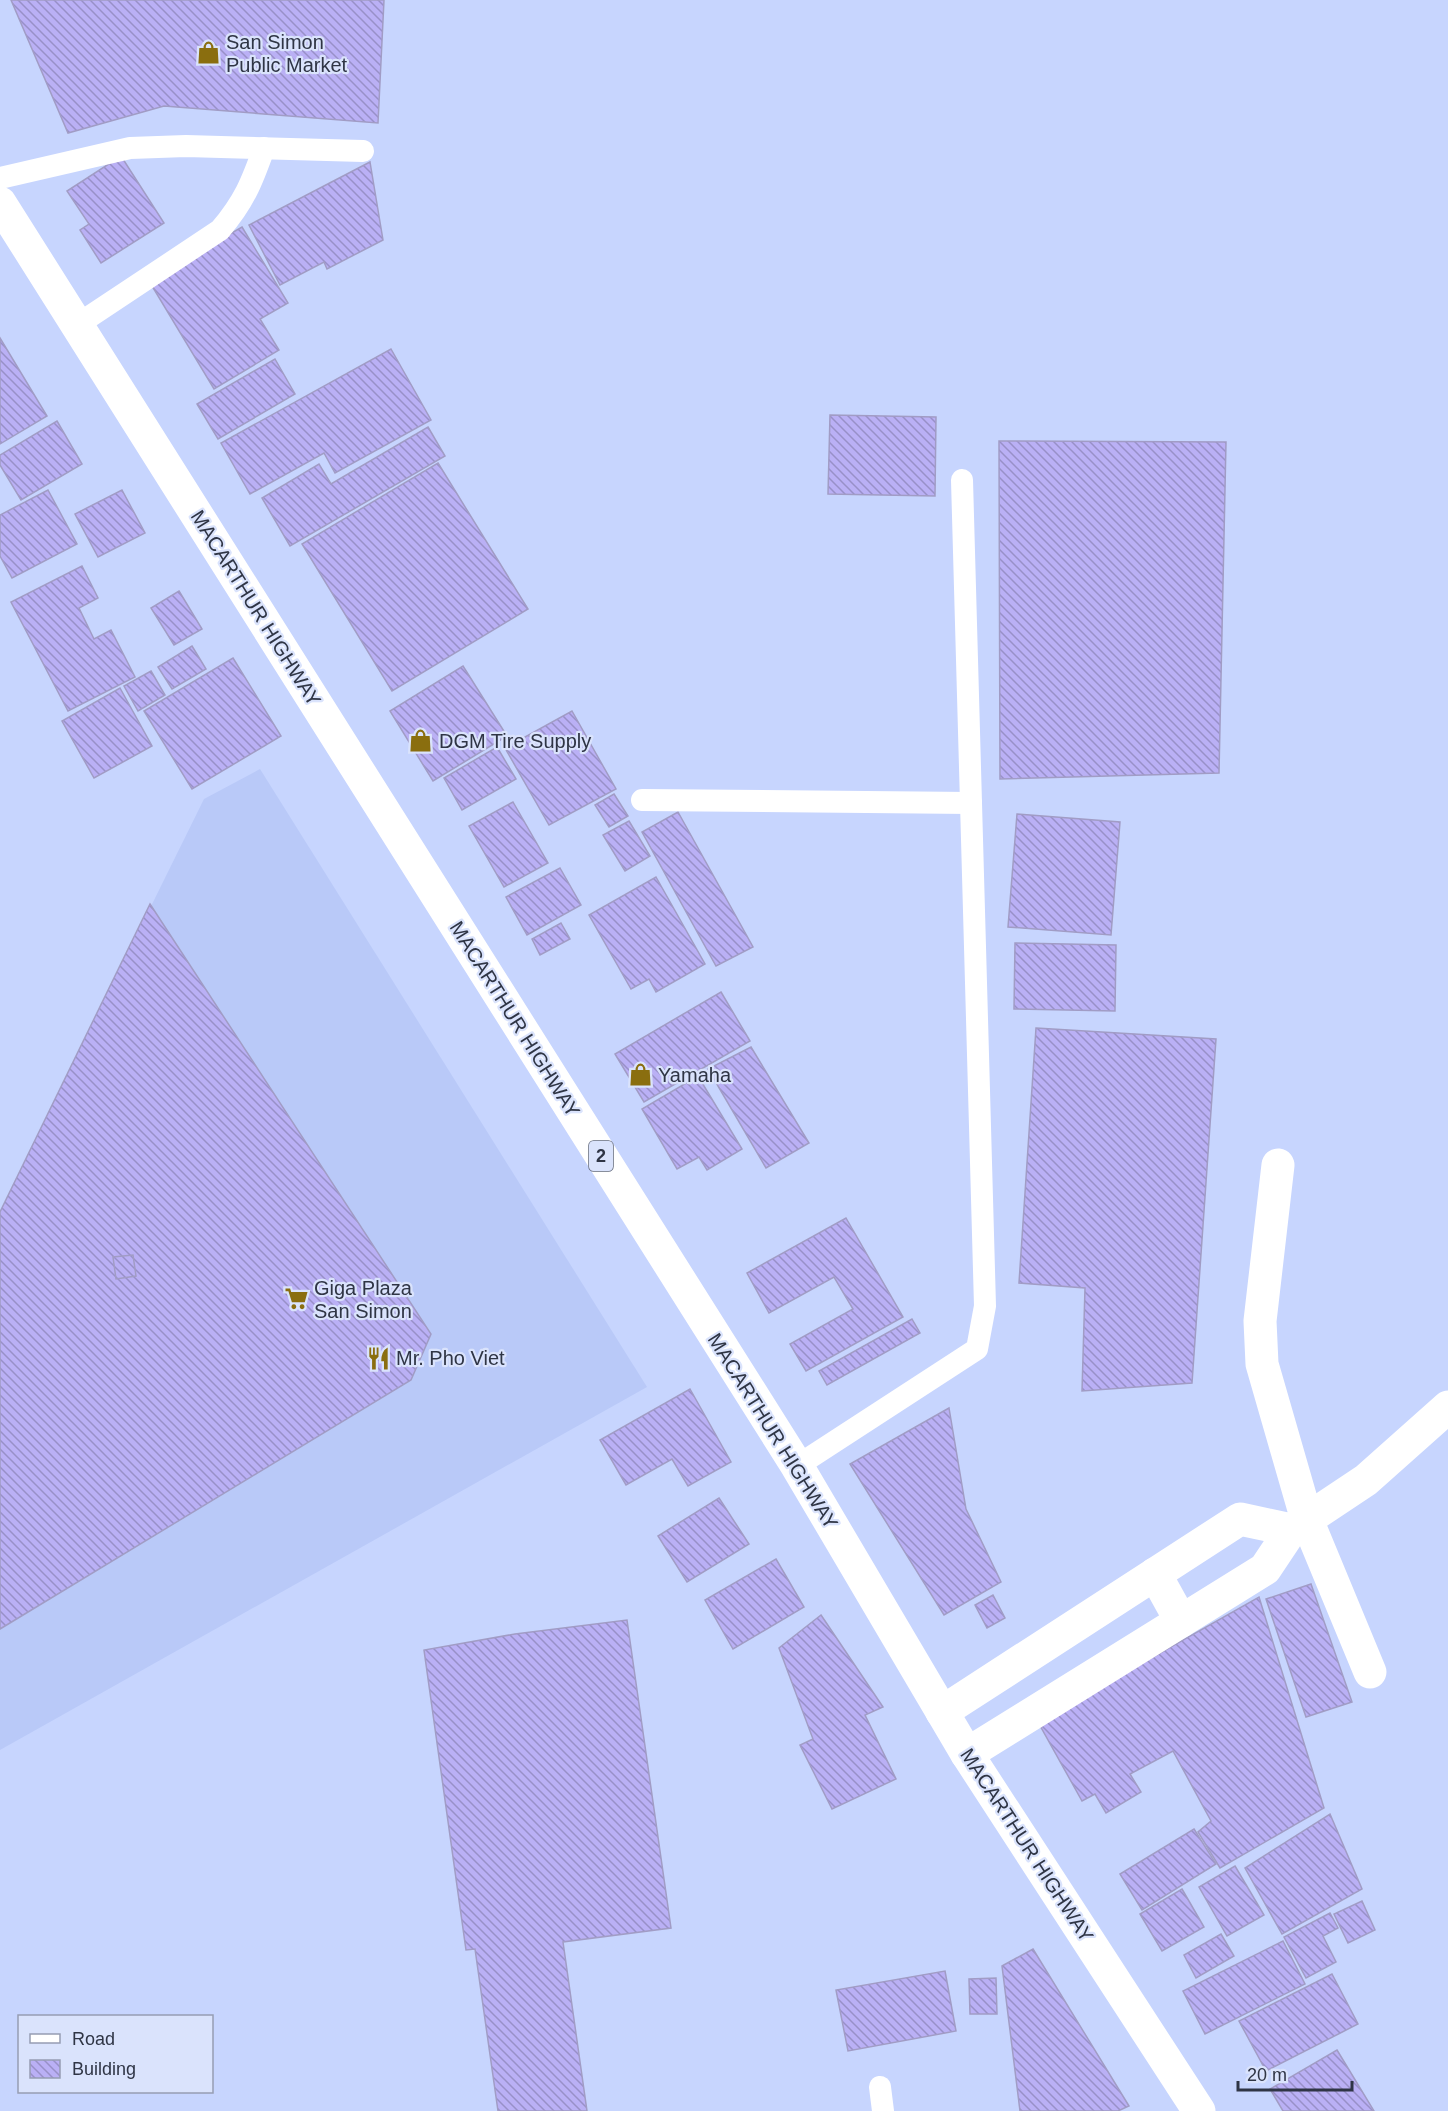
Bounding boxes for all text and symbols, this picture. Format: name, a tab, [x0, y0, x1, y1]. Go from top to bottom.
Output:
place label: San Simon Public Market	[226, 31, 348, 76]
shop icon: San Simon Public Market	[195, 40, 221, 66]
street label: MACARTHUR HIGHWAY	[187, 506, 325, 710]
shop icon: DGM Tire Supply	[408, 728, 434, 754]
place label: DGM Tire Supply	[439, 730, 591, 752]
street label: MACARTHUR HIGHWAY	[446, 917, 584, 1121]
shop icon: Yamaha	[627, 1062, 653, 1088]
place label: Yamaha	[658, 1064, 732, 1086]
road number: 2	[589, 1141, 613, 1171]
place label: Giga Plaza San Simon	[314, 1277, 413, 1322]
supermarket icon: Giga Plaza San Simon	[283, 1286, 309, 1312]
street label: MACARTHUR HIGHWAY	[704, 1329, 842, 1533]
restaurant icon: Mr. Pho Viet	[365, 1345, 391, 1371]
place label: Mr. Pho Viet	[396, 1347, 505, 1369]
street label: MACARTHUR HIGHWAY	[956, 1744, 1098, 1946]
legend	[18, 2015, 213, 2093]
text: Road	[72, 2029, 115, 2049]
scale bar	[1238, 2054, 1352, 2092]
text: Building	[72, 2059, 136, 2079]
text: 20 m	[1247, 2065, 1287, 2085]

